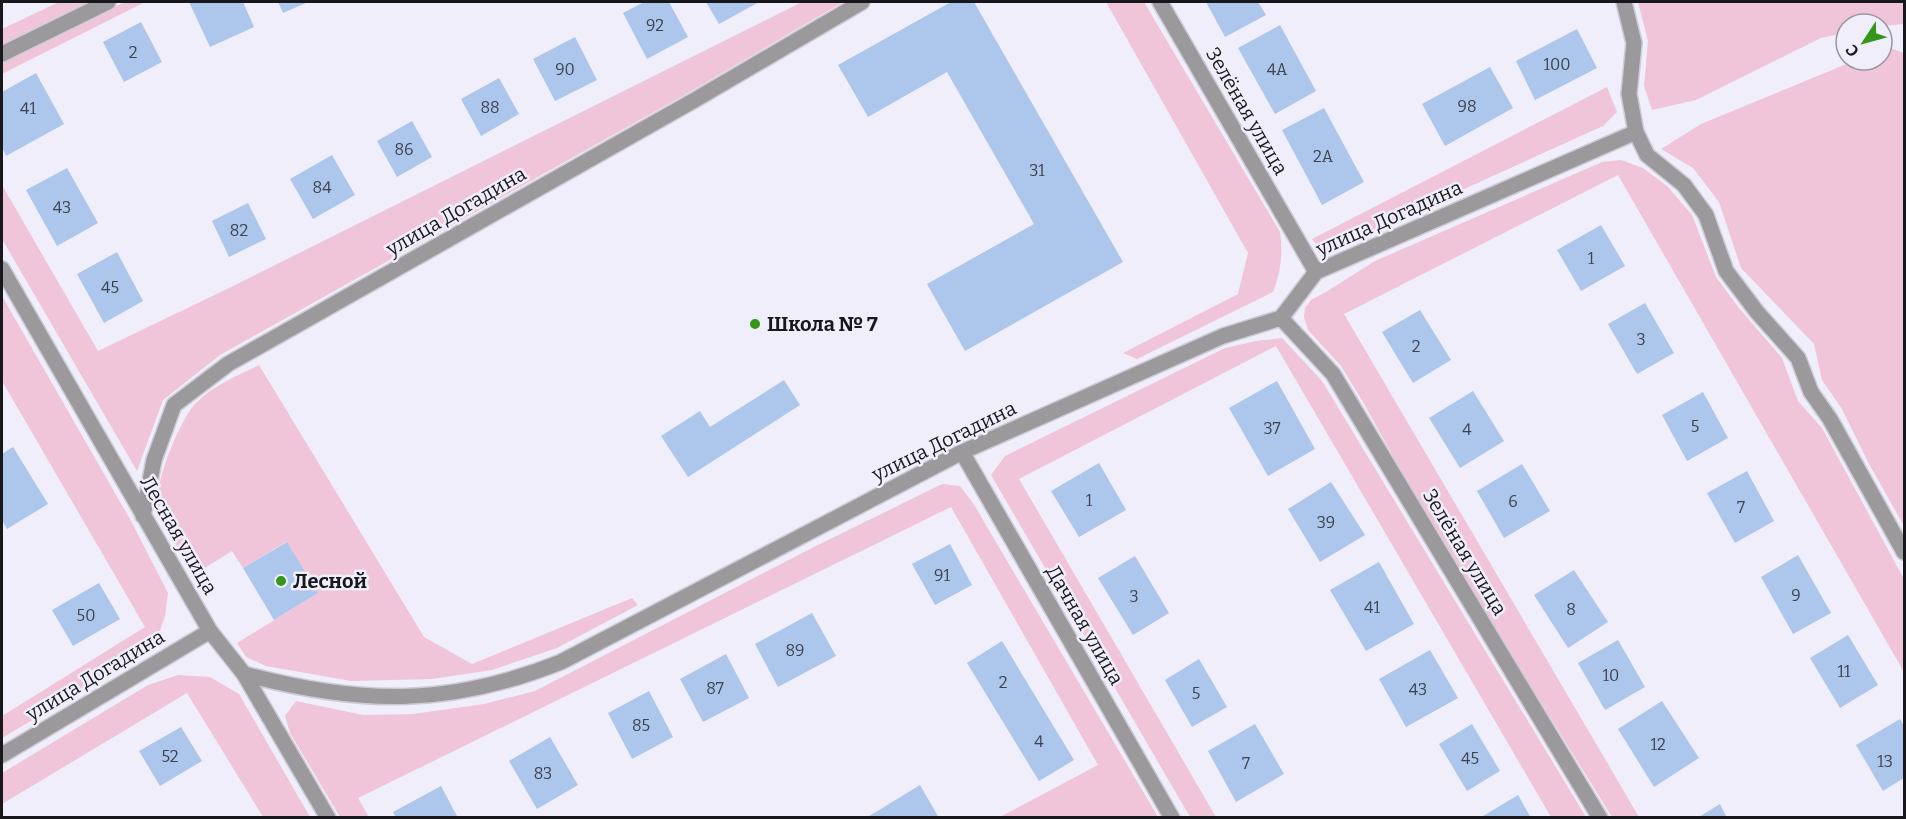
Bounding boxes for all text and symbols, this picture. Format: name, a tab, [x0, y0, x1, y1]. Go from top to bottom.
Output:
north arrow	[1834, 12, 1894, 72]
house number: 92	[646, 16, 664, 35]
text: С	[1842, 41, 1863, 60]
house number: 2	[129, 43, 137, 62]
street label: Зелёная улица	[1201, 43, 1293, 179]
house number: 100	[1543, 55, 1571, 74]
house number: 90	[555, 60, 575, 79]
house number: 4А	[1267, 60, 1288, 79]
house number: 98	[1458, 97, 1477, 116]
house number: 88	[480, 98, 500, 117]
house number: 41	[20, 99, 36, 118]
house number: 86	[394, 140, 414, 159]
house number: 2А	[1313, 147, 1334, 166]
street label: улица Догадина	[381, 161, 530, 261]
house number: 31	[1029, 161, 1045, 180]
street label: улица Догадина	[1311, 175, 1466, 261]
house number: 84	[313, 178, 332, 197]
house number: 43	[53, 198, 71, 217]
house number: 82	[230, 221, 248, 240]
house number: 1	[1588, 249, 1595, 268]
house number: 45	[101, 278, 119, 297]
place label: Школа № 7	[767, 312, 878, 336]
marker: Школа № 7	[748, 317, 762, 331]
house number: 3	[1636, 330, 1646, 349]
house number: 2	[1412, 337, 1420, 356]
street label: улица Догадина	[867, 396, 1020, 487]
house number: 5	[1691, 417, 1699, 436]
house number: 37	[1263, 419, 1281, 438]
house number: 4	[1462, 420, 1472, 439]
street label: Лесная улица	[135, 471, 223, 599]
street label: Зелёная улица	[1418, 485, 1512, 619]
house number: 1	[1086, 491, 1093, 510]
house number: 6	[1508, 492, 1518, 511]
house number: 7	[1737, 498, 1745, 517]
house number: 39	[1317, 513, 1335, 532]
street label: Дачная улица	[1041, 561, 1129, 689]
house number: 91	[934, 566, 950, 585]
place label: Лесной	[293, 569, 367, 593]
marker: Лесной	[274, 574, 288, 588]
house number: 9	[1791, 586, 1801, 605]
house number: 3	[1129, 587, 1139, 606]
house number: 41	[1364, 598, 1380, 617]
house number: 8	[1566, 600, 1576, 619]
house number: 50	[77, 606, 95, 625]
street label: улица Догадина	[21, 624, 169, 726]
house number: 89	[786, 641, 805, 660]
house number: 11	[1838, 662, 1851, 681]
house number: 10	[1603, 666, 1619, 685]
house number: 2	[999, 673, 1007, 692]
house number: 87	[706, 679, 724, 698]
house number: 43	[1409, 680, 1427, 699]
house number: 5	[1192, 684, 1200, 703]
house number: 85	[632, 716, 650, 735]
house number: 4	[1034, 732, 1044, 751]
house number: 12	[1650, 735, 1666, 754]
house number: 52	[162, 747, 178, 766]
house number: 45	[1461, 749, 1479, 768]
house number: 13	[1877, 752, 1893, 771]
house number: 7	[1242, 754, 1250, 773]
house number: 83	[534, 764, 552, 783]

